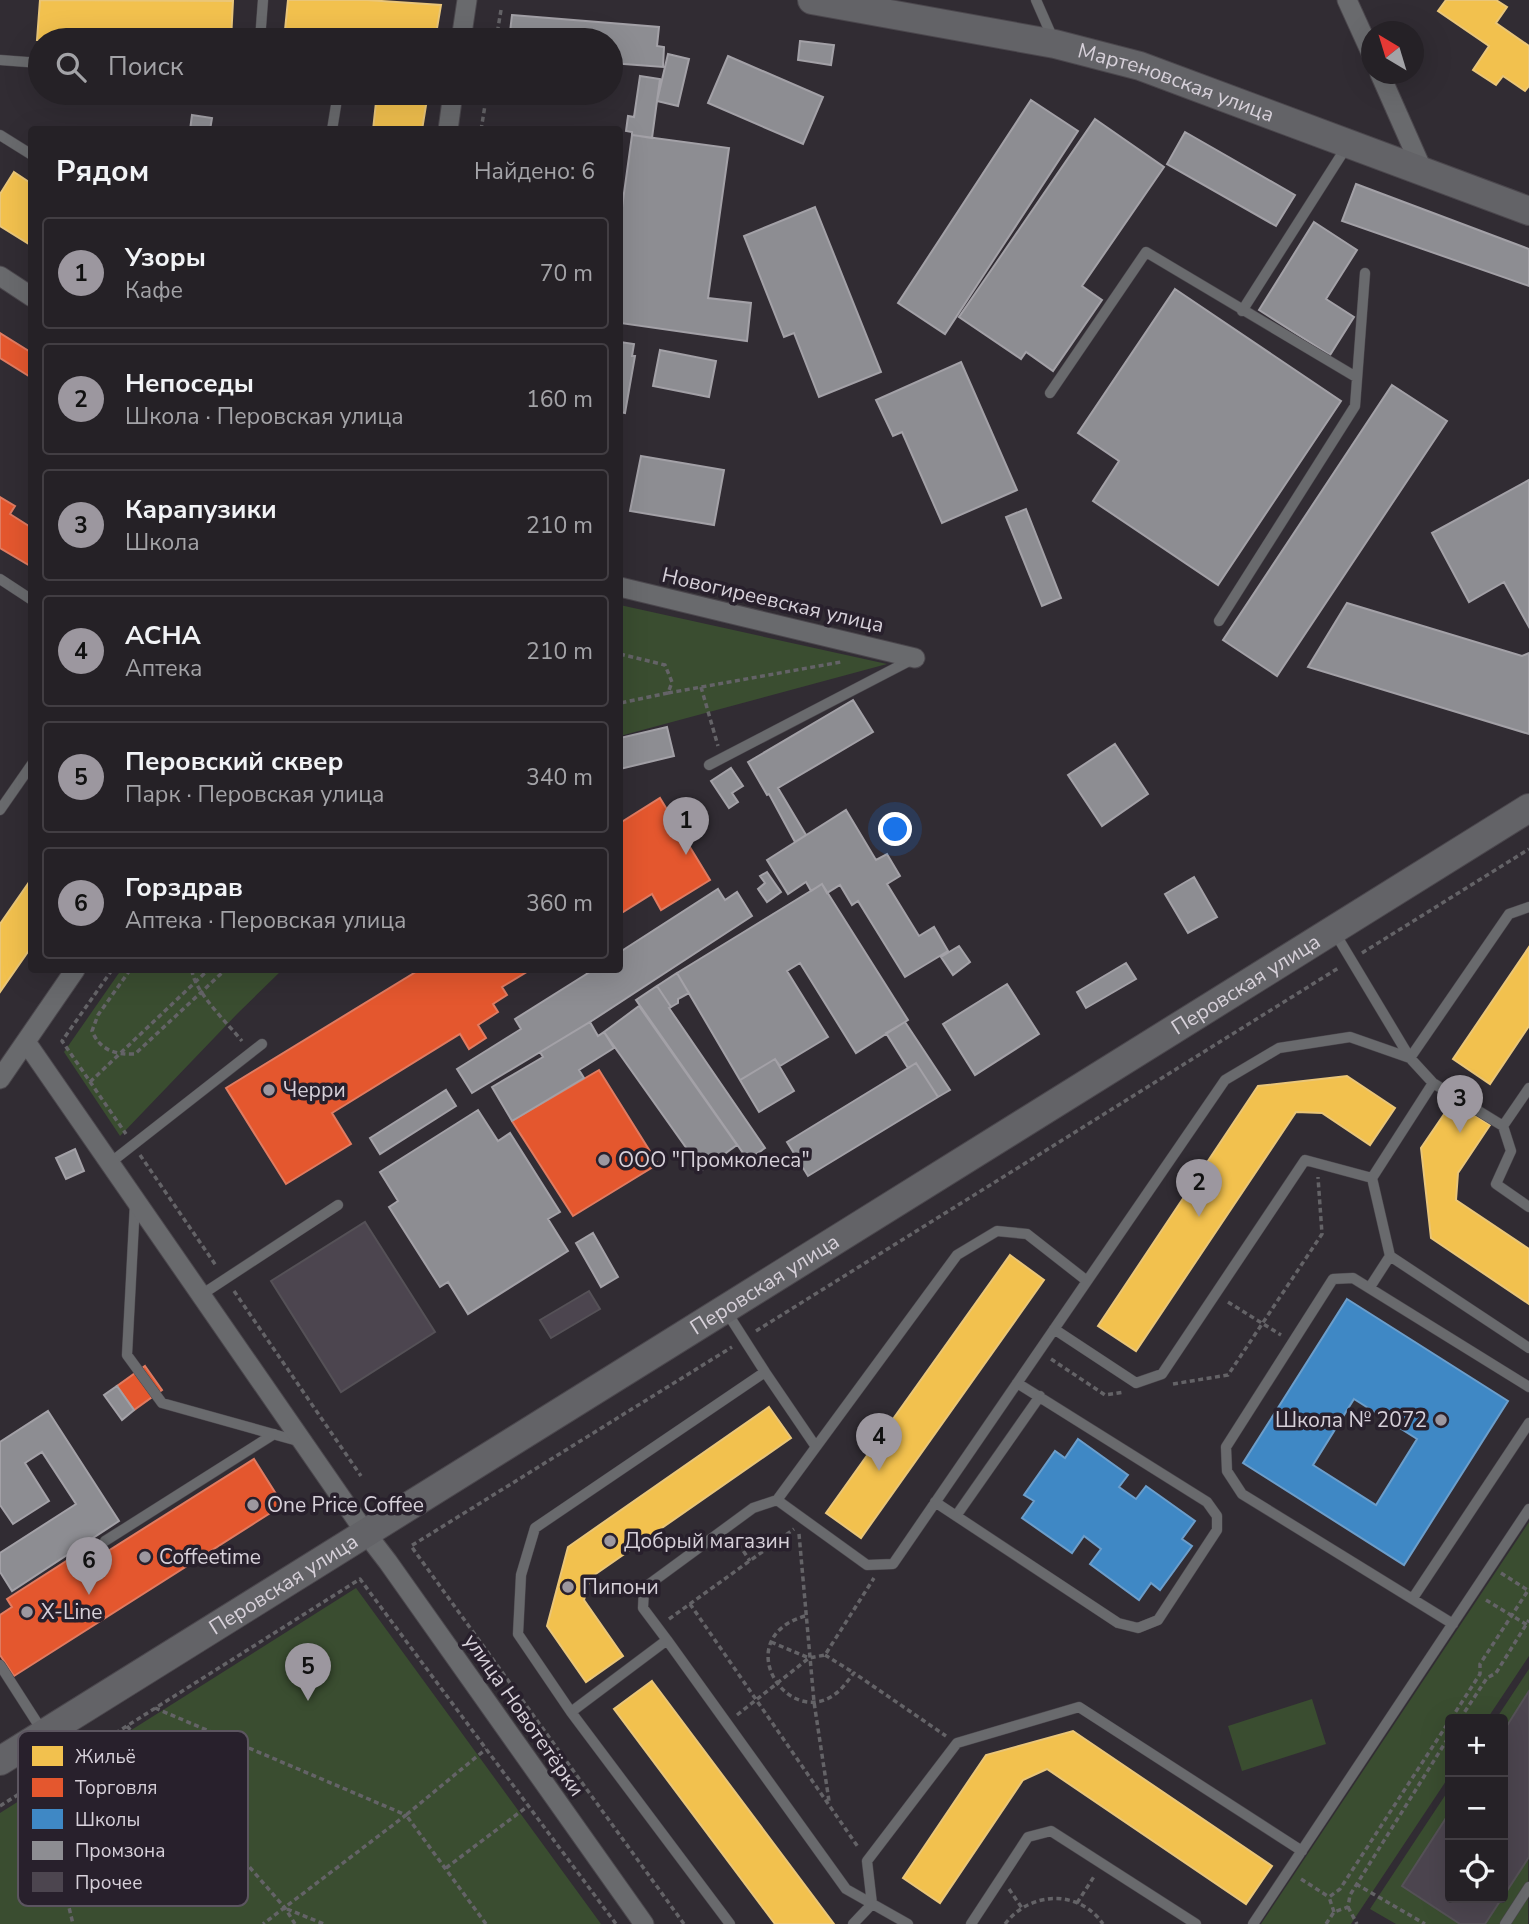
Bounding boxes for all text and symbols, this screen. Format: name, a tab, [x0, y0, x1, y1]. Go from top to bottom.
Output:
north arrow	[1361, 21, 1424, 84]
search box	[28, 28, 623, 105]
street label: Мартеновская улица	[1075, 36, 1278, 129]
icon: search	[52, 48, 90, 86]
text: Поиск	[108, 49, 184, 84]
text: Рядом	[56, 151, 149, 192]
text: Найдено: 6	[474, 156, 595, 187]
text: Узоры	[125, 240, 206, 275]
text: 1	[74, 258, 88, 289]
text: 70 m	[540, 258, 593, 289]
text: Кафе	[125, 275, 183, 306]
text: Непоседы	[125, 366, 254, 401]
text: 2	[74, 384, 88, 415]
text: 160 m	[526, 384, 593, 415]
text: Школа · Перовская улица	[125, 401, 404, 432]
text: Карапузики	[125, 492, 277, 527]
text: 3	[74, 510, 88, 541]
text: 210 m	[526, 510, 593, 541]
text: Школа	[125, 527, 200, 558]
street label: Новогиреевская улица	[659, 561, 887, 639]
text: АСНА	[125, 618, 201, 653]
text: 4	[74, 636, 88, 667]
text: 210 m	[526, 636, 593, 667]
text: Аптека	[125, 653, 202, 684]
text: Перовский сквер	[125, 744, 343, 779]
text: 5	[74, 762, 88, 793]
text: 340 m	[526, 762, 593, 793]
text: Парк · Перовская улица	[125, 779, 385, 810]
pin: 1	[663, 797, 709, 855]
your location	[878, 812, 912, 846]
text: Горздрав	[125, 870, 243, 905]
text: 6	[74, 888, 88, 919]
text: 360 m	[526, 888, 593, 919]
text: Аптека · Перовская улица	[125, 905, 406, 936]
street label: Перовская улица	[1166, 927, 1326, 1042]
pin: 3	[1437, 1075, 1483, 1133]
place label: Черри	[283, 1076, 346, 1104]
marker: Черри	[261, 1082, 277, 1098]
place label: ООО "Промколеса"	[618, 1146, 810, 1174]
marker: ООО "Промколеса"	[596, 1152, 612, 1168]
pin: 2	[1176, 1159, 1222, 1217]
street label: Перовская улица	[685, 1227, 845, 1341]
place label: Школа № 2072	[1275, 1406, 1427, 1434]
marker: Школа № 2072	[1433, 1412, 1449, 1428]
pin: 4	[856, 1413, 902, 1471]
place label: One Price Coffee	[267, 1491, 424, 1519]
marker: One Price Coffee	[245, 1497, 261, 1513]
street label: Перовская улица	[204, 1527, 363, 1641]
place label: Добрый магазин	[624, 1527, 790, 1555]
marker: Добрый магазин	[602, 1533, 618, 1549]
pin: 6	[66, 1537, 112, 1595]
place label: Coffeetime	[159, 1543, 261, 1571]
marker: Coffeetime	[137, 1549, 153, 1565]
place label: Пипони	[582, 1573, 659, 1601]
marker: Пипони	[560, 1579, 576, 1595]
place label: X-Line	[41, 1598, 102, 1626]
marker: X-Line	[19, 1604, 35, 1620]
street label: улица Новотетёрки	[457, 1628, 591, 1802]
pin: 5	[285, 1643, 331, 1701]
map controls	[1445, 1714, 1508, 1903]
button: +	[1445, 1714, 1508, 1777]
legend	[18, 1731, 248, 1906]
text: Жильё	[75, 1744, 136, 1770]
text: Торговля	[75, 1775, 158, 1801]
button: −	[1445, 1777, 1508, 1840]
text: Школы	[75, 1807, 140, 1833]
text: Промзона	[75, 1838, 166, 1864]
button: locate	[1445, 1840, 1508, 1903]
text: Прочее	[75, 1870, 142, 1896]

